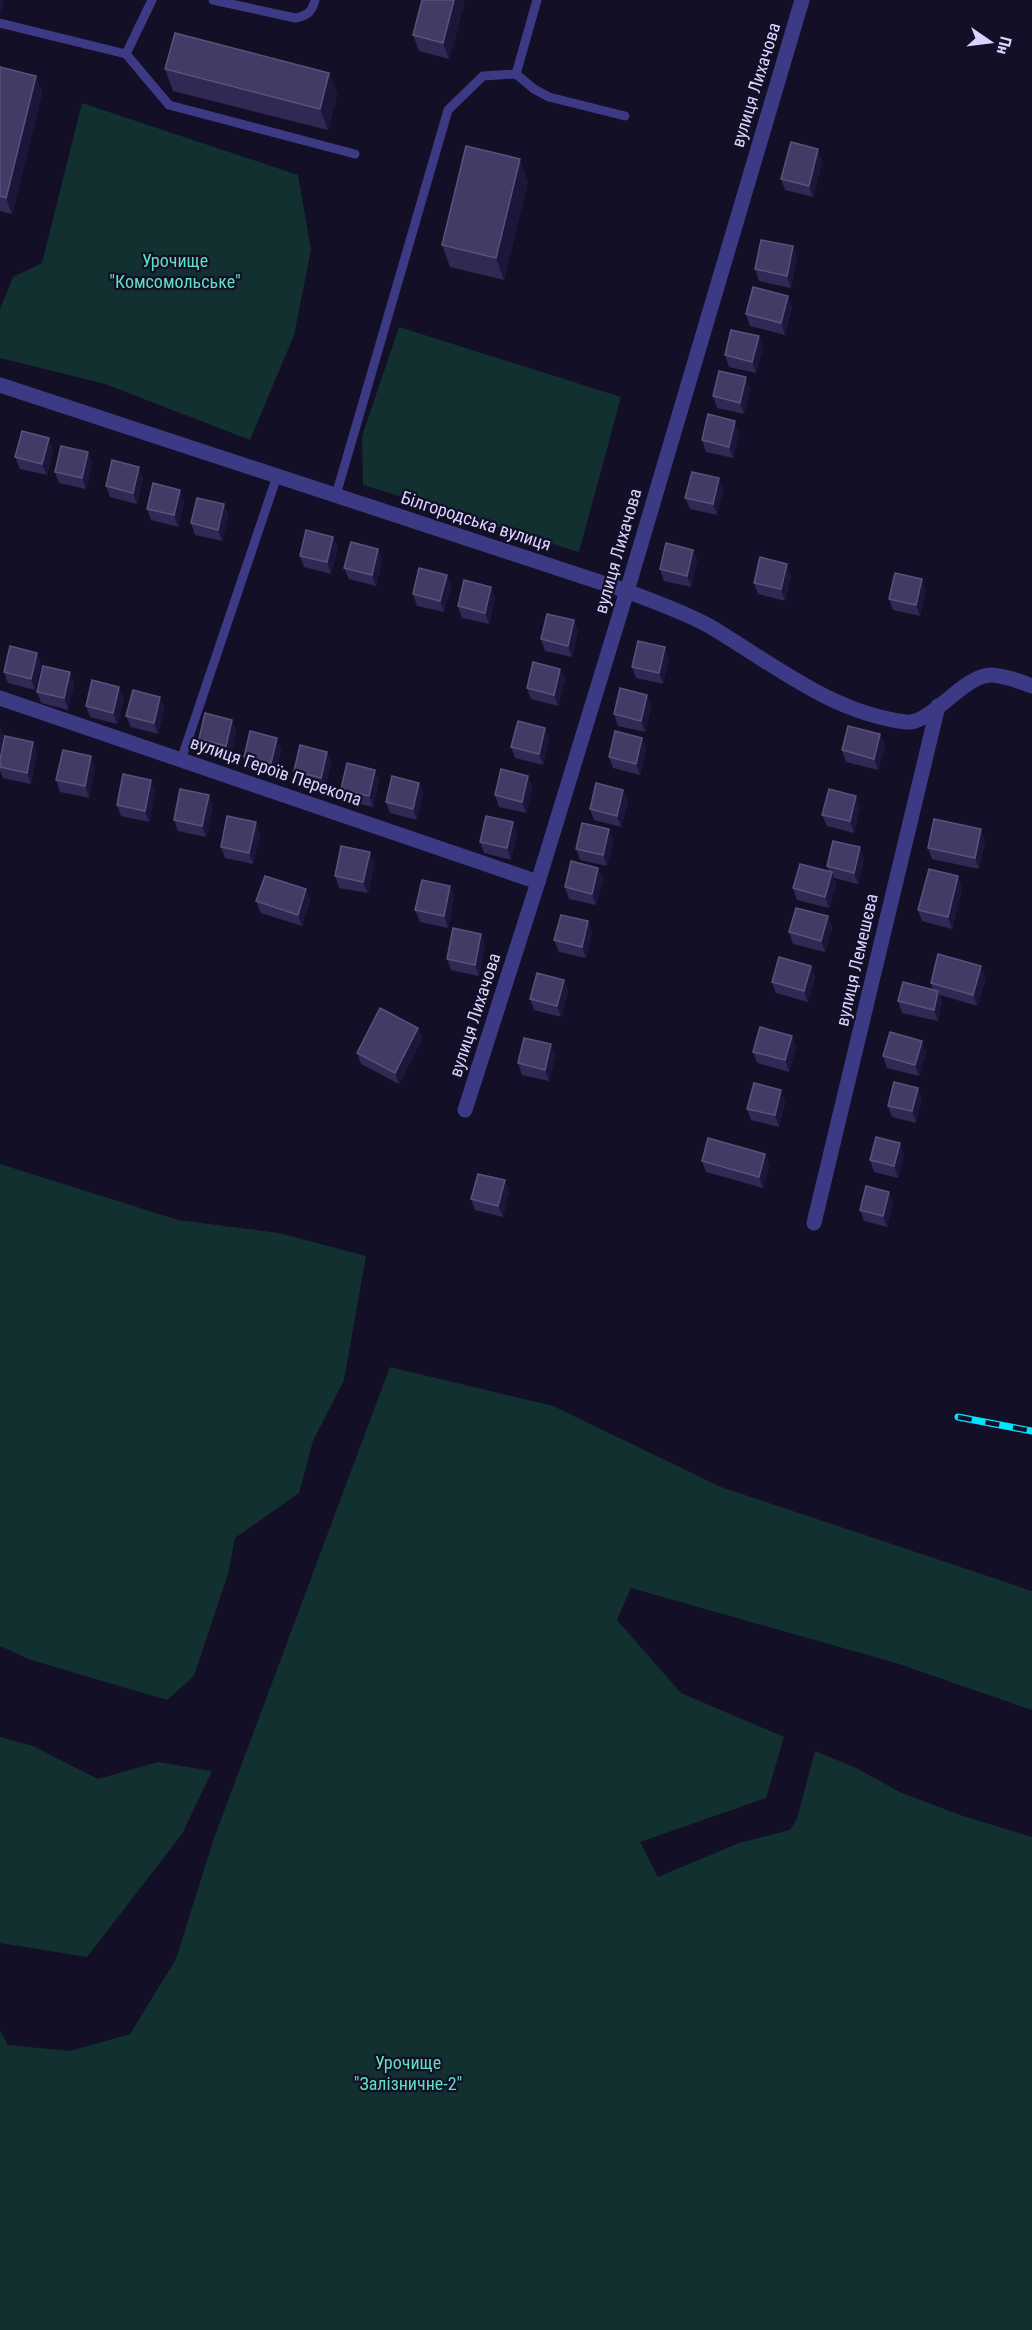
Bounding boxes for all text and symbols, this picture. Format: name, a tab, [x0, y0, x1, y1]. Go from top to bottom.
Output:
north arrow	[960, 12, 1020, 72]
street label: вулиця Лихачова	[727, 20, 784, 150]
text: Пн	[993, 35, 1015, 56]
park label: Урочище "Комсомольське"	[109, 250, 241, 292]
street label: Білгородська вулиця	[398, 486, 554, 555]
street label: вулиця Лихачова	[590, 486, 645, 616]
street label: вулиця Героїв Перекопа	[188, 731, 365, 810]
street label: вулиця Лемешєва	[831, 892, 882, 1028]
street label: вулиця Лихачова	[445, 950, 504, 1079]
park label: Урочище "Залізничне-2"	[354, 2052, 462, 2094]

